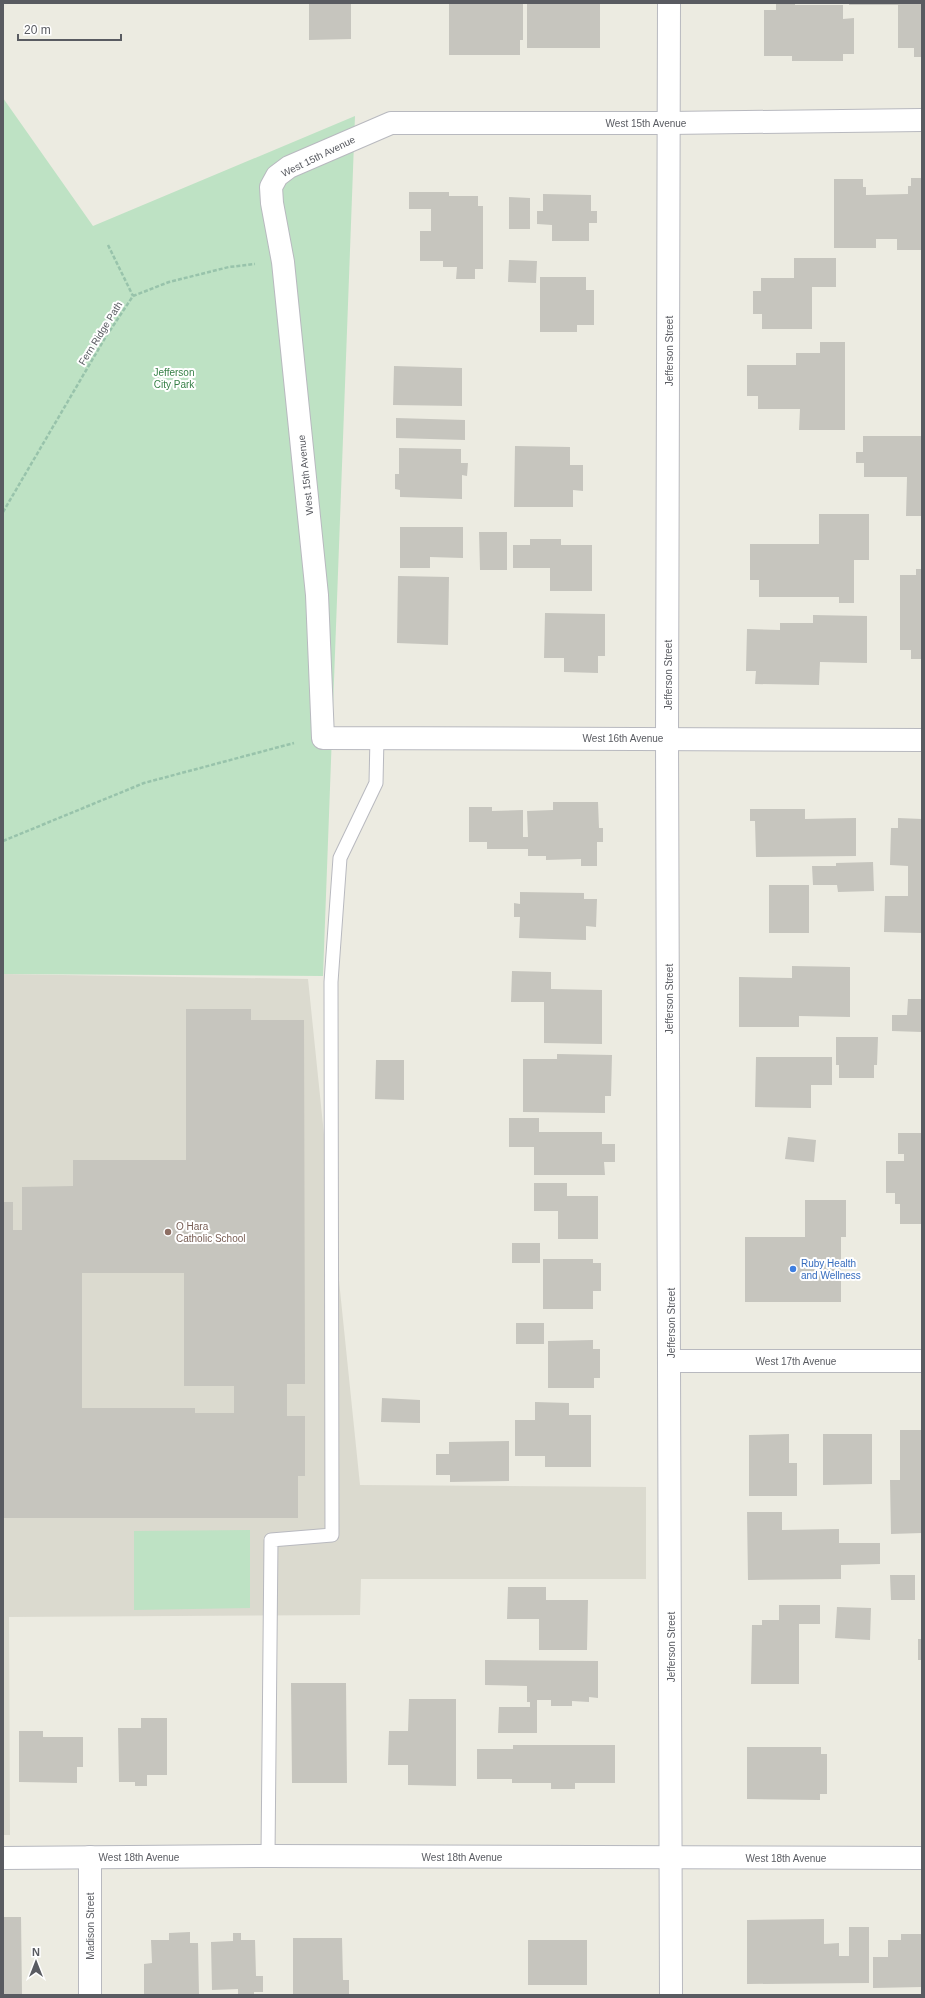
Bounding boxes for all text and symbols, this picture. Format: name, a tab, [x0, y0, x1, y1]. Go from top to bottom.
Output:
scale bar	[18, 16, 121, 42]
text: 20 m	[24, 23, 51, 37]
street label: West 15th Avenue	[606, 118, 687, 129]
street label: West 15th Avenue	[279, 134, 357, 179]
street label: Fern Ridge Path	[76, 299, 124, 367]
street label: Jefferson Street	[664, 316, 675, 386]
park label: Jefferson City Park	[154, 367, 195, 390]
street label: West 15th Avenue	[296, 434, 315, 516]
street label: Jefferson Street	[663, 640, 674, 710]
street label: West 16th Avenue	[583, 733, 664, 744]
street label: Jefferson Street	[664, 964, 675, 1034]
place label: O Hara Catholic School	[176, 1221, 245, 1244]
marker: O Hara Catholic School	[163, 1227, 173, 1237]
place label: Ruby Health and Wellness	[801, 1258, 861, 1281]
marker: Ruby Health and Wellness	[788, 1264, 798, 1274]
street label: Jefferson Street	[666, 1288, 677, 1358]
street label: West 17th Avenue	[756, 1356, 837, 1367]
street label: Jefferson Street	[666, 1612, 677, 1682]
street label: West 18th Avenue	[99, 1852, 180, 1863]
street label: West 18th Avenue	[422, 1852, 503, 1863]
street label: West 18th Avenue	[746, 1853, 827, 1864]
street label: Madison Street	[85, 1892, 96, 1960]
north arrow	[16, 1942, 56, 1982]
text: N	[32, 1946, 40, 1958]

